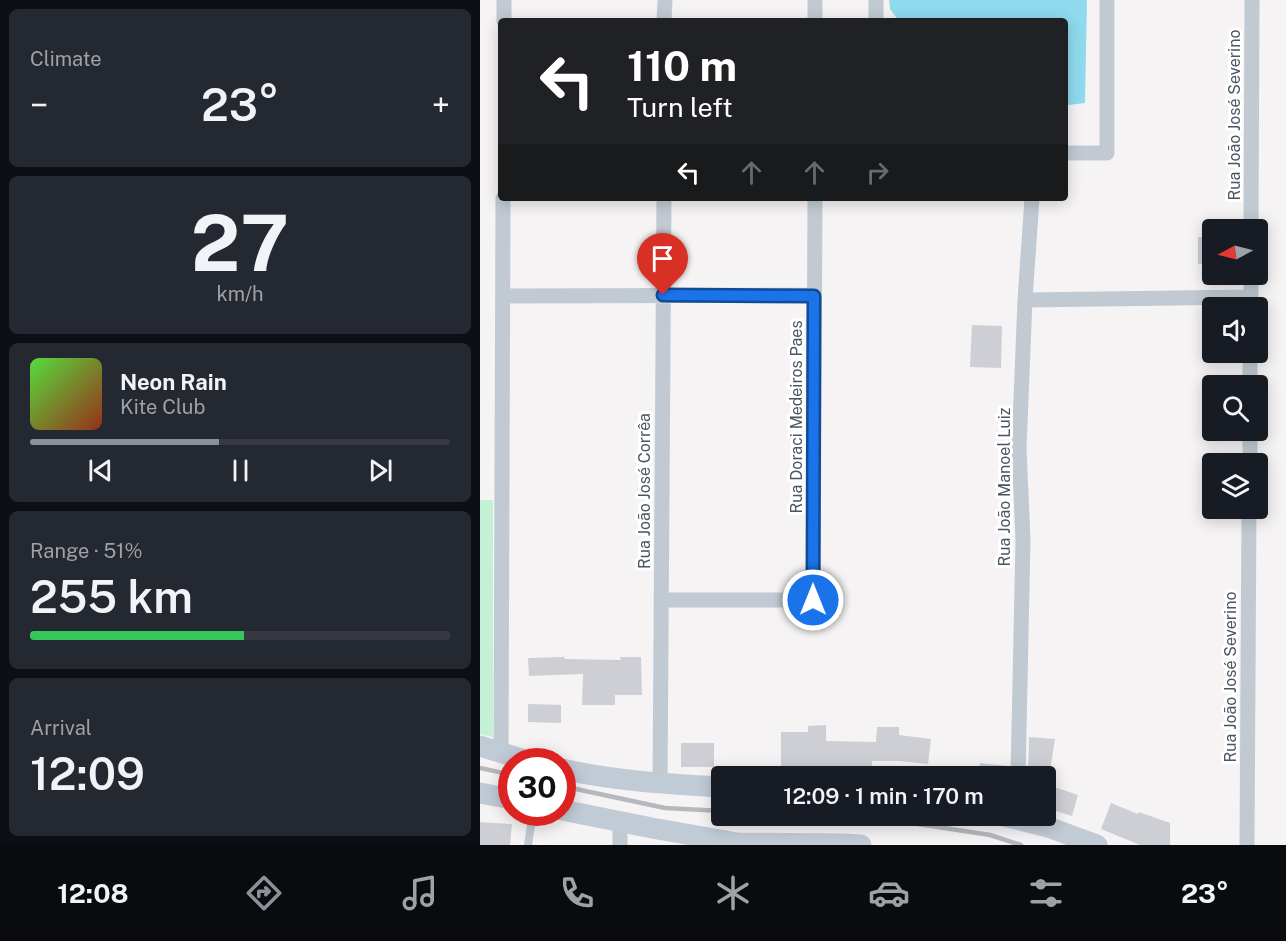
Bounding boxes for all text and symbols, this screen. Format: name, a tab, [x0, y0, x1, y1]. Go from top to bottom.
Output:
street label: Rua João José Severino	[1225, 30, 1244, 200]
text: 110 m	[627, 41, 737, 90]
icon: left	[528, 42, 606, 120]
text: Climate	[30, 47, 102, 71]
text: 23°	[201, 78, 279, 131]
text: −	[30, 86, 48, 124]
text: +	[432, 86, 450, 124]
text: Turn left	[627, 91, 733, 123]
icon: left	[672, 156, 705, 189]
icon: ahead	[735, 156, 768, 189]
icon: ahead	[798, 156, 831, 189]
icon: right	[861, 156, 894, 189]
text: 27	[191, 197, 289, 289]
north arrow	[1202, 219, 1268, 285]
map controls	[1202, 219, 1268, 519]
pin	[637, 233, 688, 295]
icon: arrive	[646, 242, 679, 275]
text: km/h	[216, 282, 264, 306]
button: sound	[1202, 297, 1268, 363]
street label: Rua Doraci Medeiros Paes	[787, 321, 806, 513]
text: Neon Rain	[120, 369, 227, 395]
button: search	[1202, 375, 1268, 441]
text: Kite Club	[120, 395, 205, 419]
street label: Rua João Manoel Luiz	[995, 407, 1014, 566]
street label: Rua João José Corrêa	[635, 413, 654, 569]
button: layers	[1202, 453, 1268, 519]
icon: previous	[84, 454, 117, 487]
icon: pause	[224, 454, 257, 487]
icon: next	[364, 454, 397, 487]
text: Range · 51%	[30, 539, 142, 563]
position arrow	[781, 568, 845, 632]
text: 255 km	[30, 570, 193, 623]
street label: Rua João José Severino	[1221, 592, 1240, 762]
text: Arrival	[30, 716, 92, 740]
text: 12:09	[30, 747, 145, 800]
speed limit sign: 30	[498, 748, 576, 826]
text: 12:09 · 1 min · 170 m	[783, 783, 984, 809]
icon: directions	[243, 872, 285, 914]
icon: music	[399, 872, 441, 914]
icon: phone	[556, 872, 598, 914]
icon: climate	[712, 872, 754, 914]
icon: car	[868, 872, 910, 914]
icon: filters	[1025, 872, 1067, 914]
text: 12:08	[57, 877, 129, 909]
text: 23°	[1181, 877, 1229, 909]

